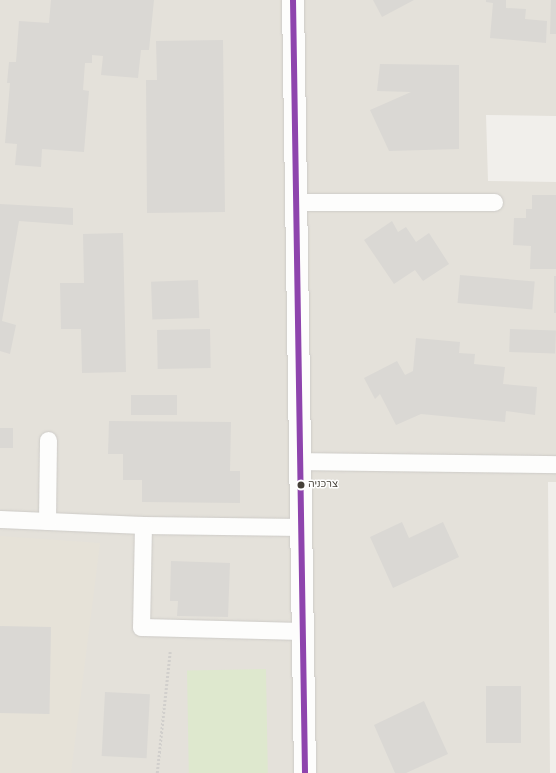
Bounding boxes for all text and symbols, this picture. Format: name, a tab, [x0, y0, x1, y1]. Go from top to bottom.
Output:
place label: צרכניה	[308, 479, 338, 491]
marker: צרכניה	[296, 480, 306, 490]

